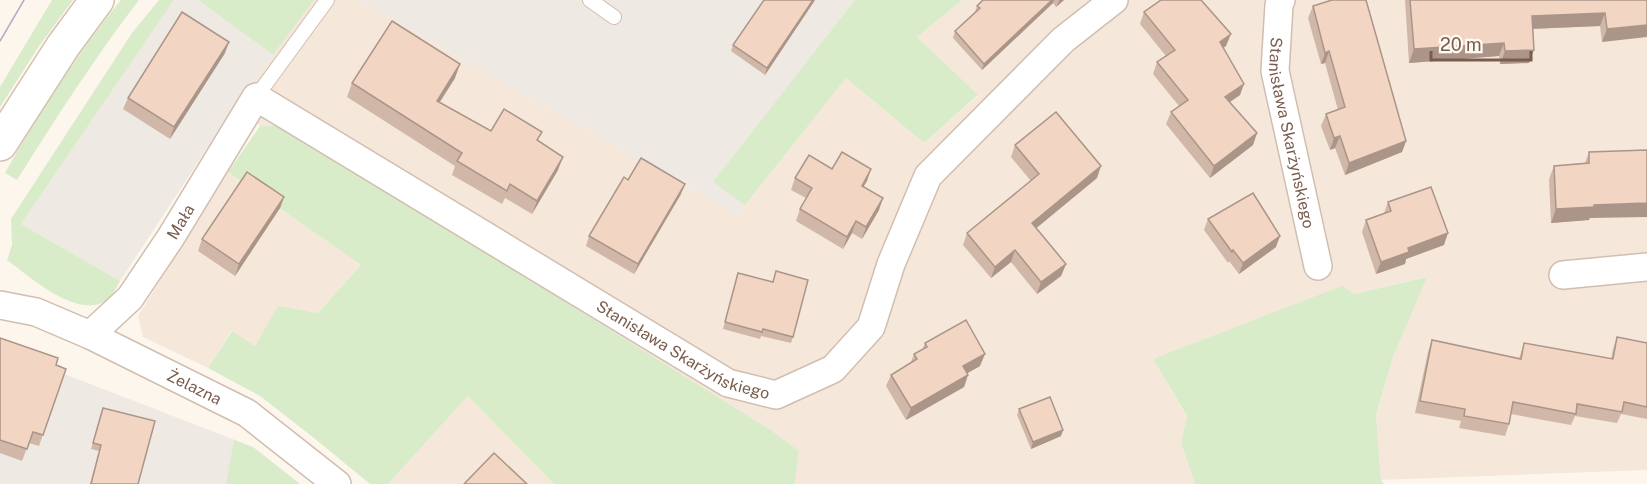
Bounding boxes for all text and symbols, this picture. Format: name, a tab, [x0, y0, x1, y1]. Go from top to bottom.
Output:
scale bar	[1431, 24, 1532, 62]
text: 20 m	[1440, 34, 1482, 55]
street label: Stanisława Skarżyńskiego	[1265, 37, 1319, 230]
street label: Mała	[163, 201, 198, 242]
street label: Stanisława Skarżyńskiego	[593, 296, 772, 403]
street label: Żelazna	[164, 364, 225, 408]

